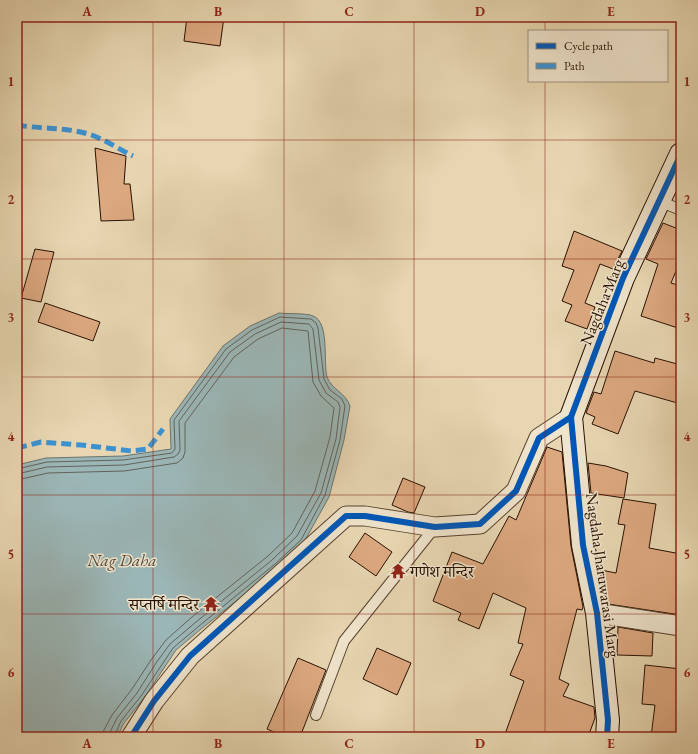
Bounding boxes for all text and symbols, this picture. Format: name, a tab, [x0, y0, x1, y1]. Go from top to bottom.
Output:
text: A	[81, 3, 92, 20]
text: B	[214, 3, 222, 20]
text: C	[344, 3, 354, 20]
text: D	[475, 3, 485, 20]
text: E	[607, 3, 615, 20]
legend	[528, 30, 668, 82]
text: Cycle path	[564, 38, 613, 54]
text: Path	[564, 58, 585, 74]
text: 1	[8, 73, 15, 90]
text: 1	[684, 73, 691, 90]
text: 2	[8, 191, 15, 208]
text: 2	[684, 191, 691, 208]
street label: Nagdaha Marg	[575, 255, 629, 348]
text: 3	[8, 309, 15, 326]
text: 3	[684, 309, 691, 326]
text: 4	[8, 428, 15, 445]
text: 4	[684, 428, 691, 445]
street label: Nagdaha Jharuwarasi Marg	[581, 491, 625, 660]
text: 5	[8, 546, 14, 563]
text: 5	[684, 546, 690, 563]
water label: Nag Daha	[86, 549, 157, 571]
place label: गणेश मन्दिर	[409, 561, 475, 582]
temple icon: गणेश मन्दिर	[389, 562, 407, 580]
place label: सप्तर्षि मन्दिर	[128, 594, 200, 615]
temple icon: सप्तर्षि मन्दिर	[202, 595, 220, 613]
text: 6	[8, 664, 15, 681]
text: 6	[684, 664, 691, 681]
text: A	[81, 735, 92, 752]
text: B	[214, 735, 222, 752]
text: C	[344, 735, 354, 752]
text: D	[475, 735, 485, 752]
text: E	[607, 735, 615, 752]

